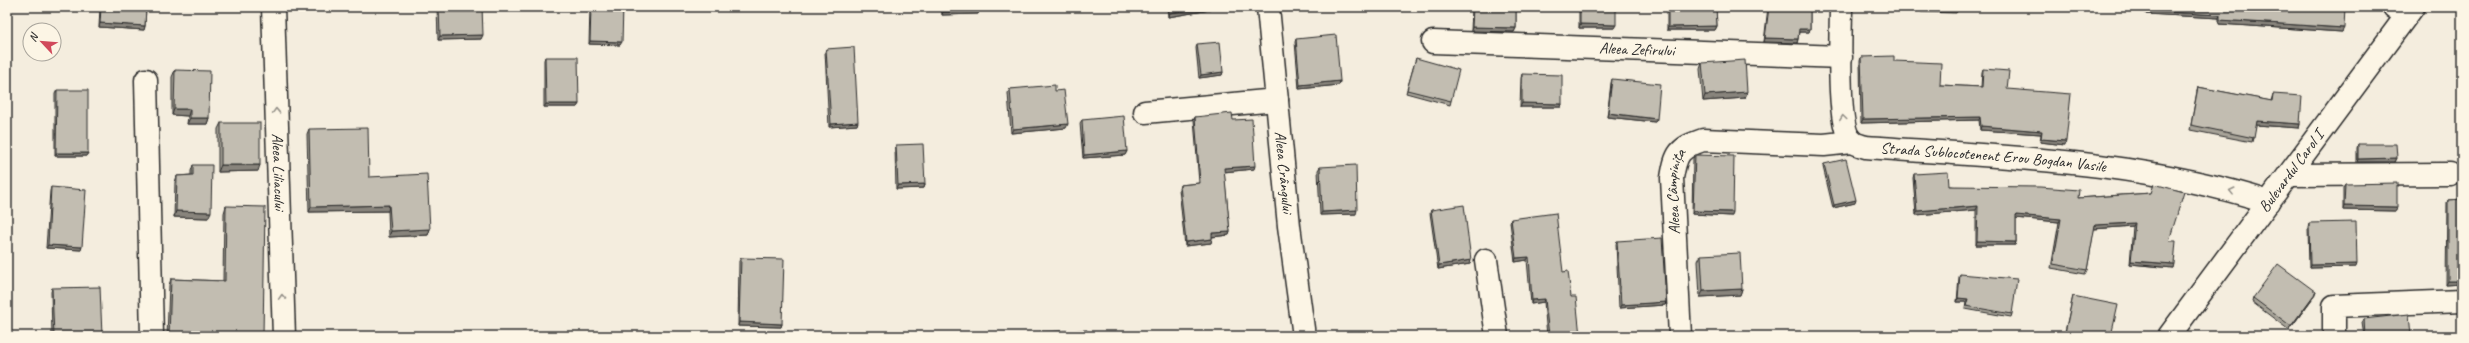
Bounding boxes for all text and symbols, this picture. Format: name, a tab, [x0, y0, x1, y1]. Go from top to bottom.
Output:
north arrow	[22, 22, 62, 62]
text: N	[25, 30, 42, 44]
street label: Aleea Zefirului	[1599, 38, 1677, 61]
one-way arrow	[272, 108, 281, 114]
one-way arrow	[1839, 115, 1848, 121]
street label: Bulevardul Carol I	[2254, 124, 2330, 216]
street label: Aleea Crângului	[1270, 130, 1298, 216]
street label: Aleea Liliacului	[267, 133, 290, 213]
street label: Strada Sublocotenent Erou Bogdan Vasile	[1880, 138, 2109, 177]
street label: Aleea Câmpinița	[1662, 143, 1691, 235]
one-way arrow	[2228, 187, 2235, 196]
one-way arrow	[278, 294, 287, 300]

